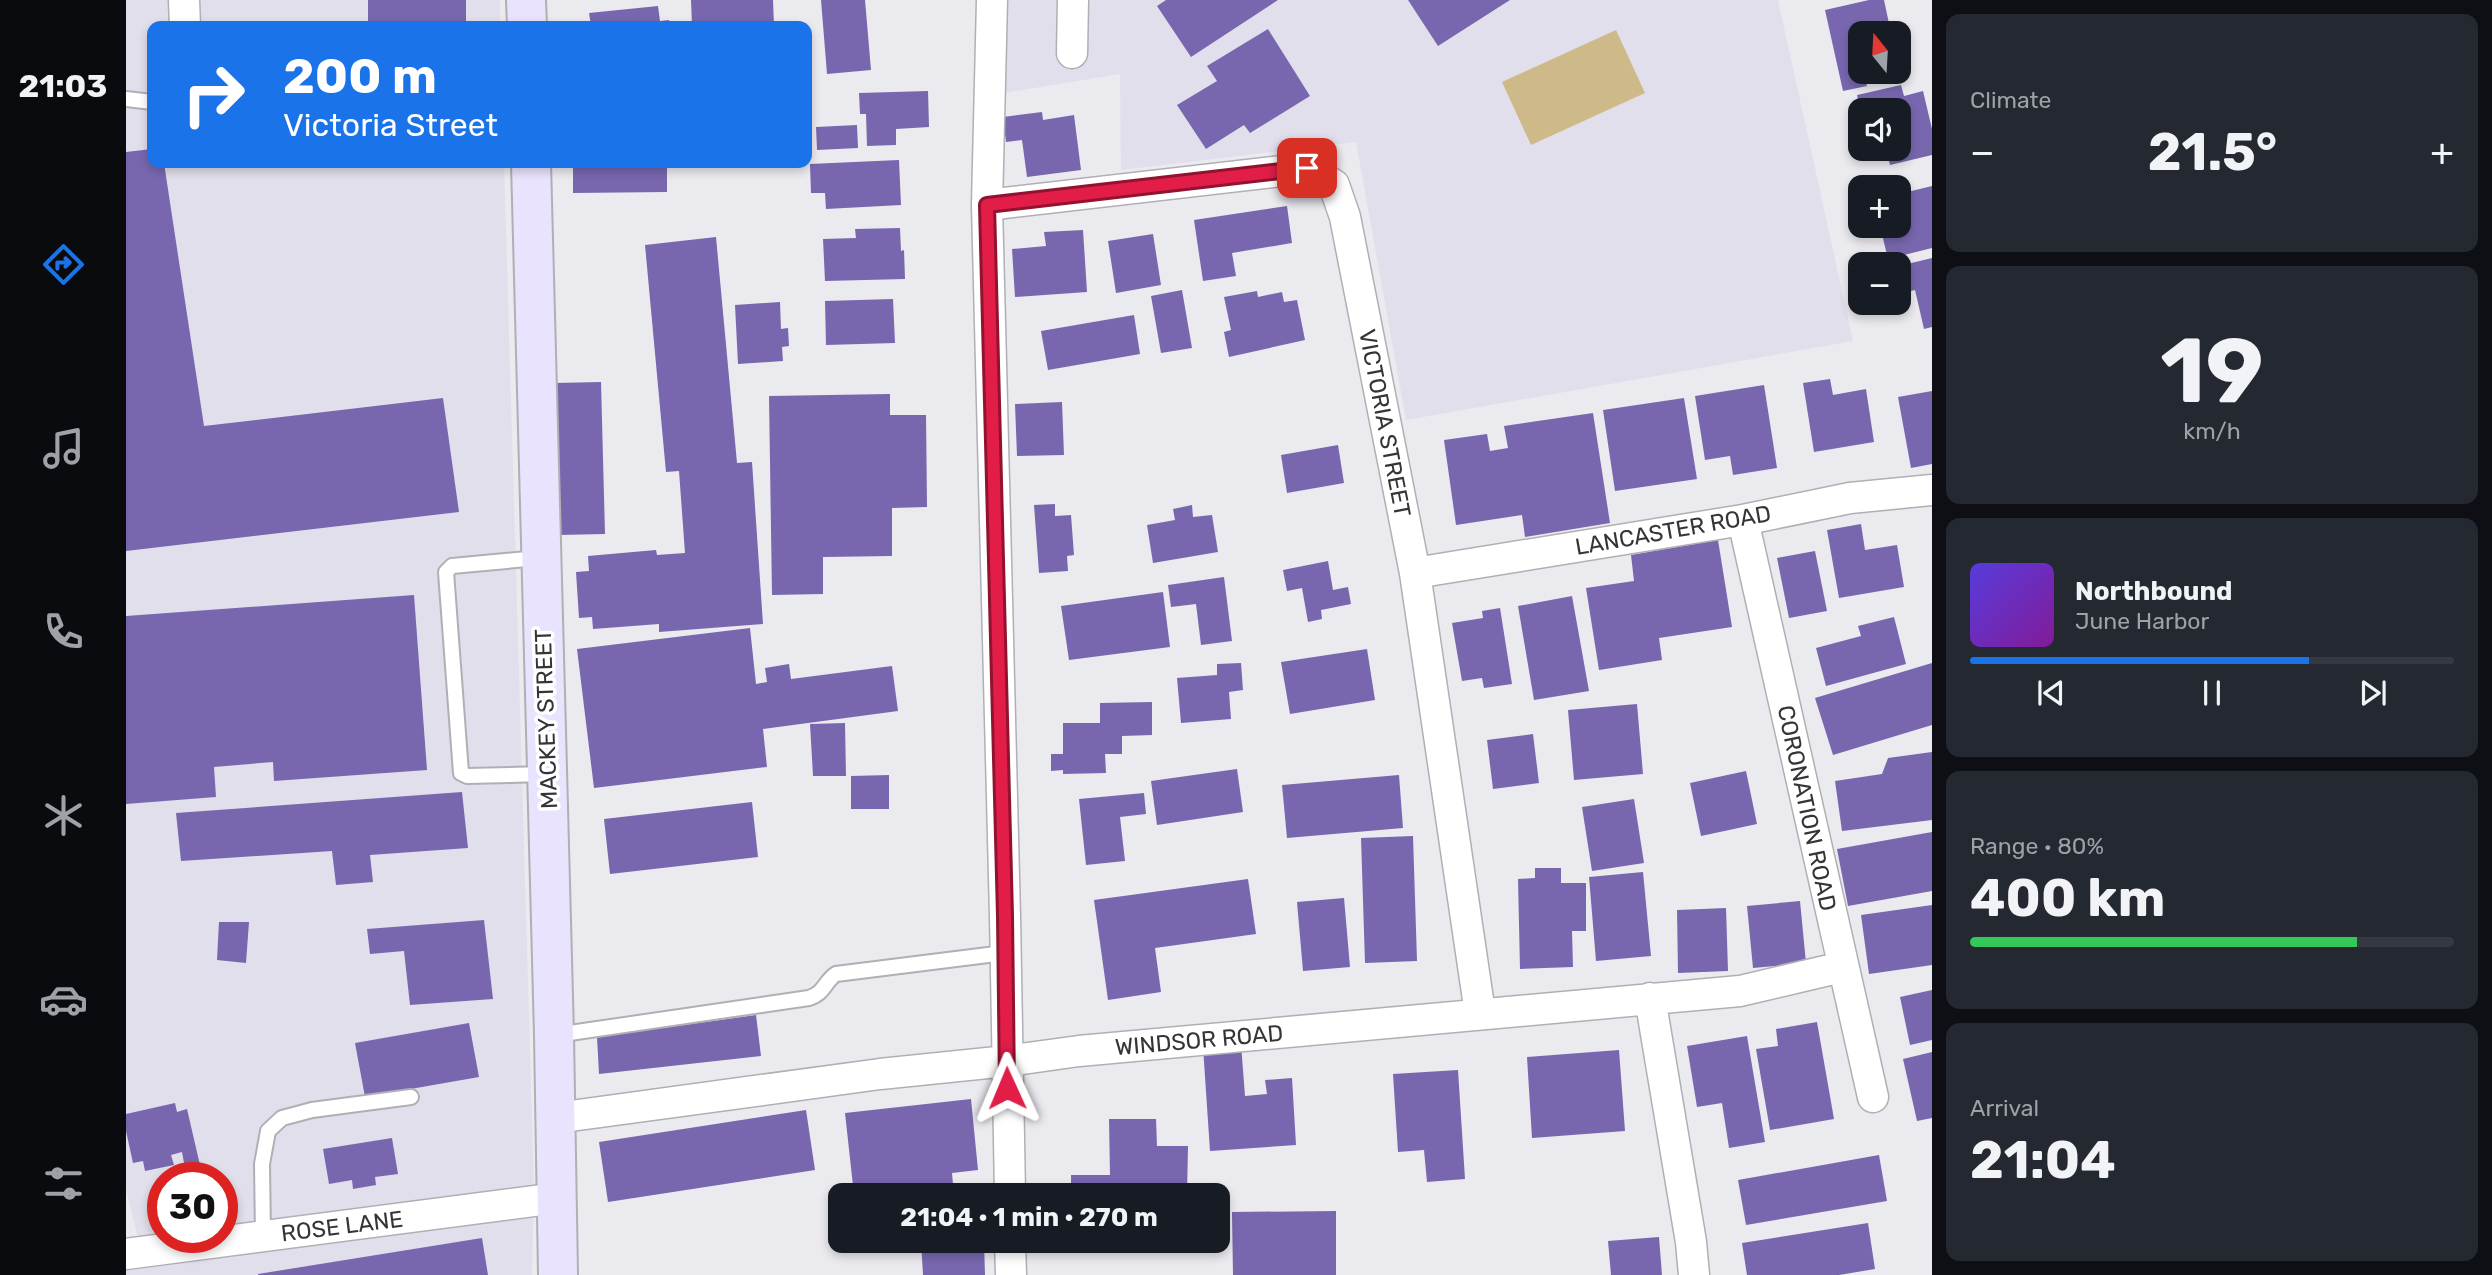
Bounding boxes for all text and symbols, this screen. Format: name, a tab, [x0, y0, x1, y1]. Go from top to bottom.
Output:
north arrow	[1848, 21, 1911, 84]
map controls	[1848, 21, 1911, 315]
text: 200 m	[283, 47, 437, 105]
icon: right	[168, 49, 259, 140]
text: 21:03	[19, 67, 107, 105]
text: Climate	[1970, 86, 2051, 114]
button: sound	[1848, 98, 1911, 161]
text: Victoria Street	[283, 106, 498, 144]
text: 21.5°	[2148, 121, 2277, 183]
text: −	[1970, 129, 1995, 175]
text: +	[2430, 129, 2454, 175]
pin	[1277, 138, 1337, 198]
icon: arrive	[1288, 149, 1326, 187]
button: +	[1848, 175, 1911, 238]
icon: directions	[39, 240, 88, 289]
button: −	[1848, 252, 1911, 315]
text: 19	[2160, 317, 2264, 425]
street label: VICTORIA STREET	[1353, 327, 1417, 519]
text: km/h	[2183, 417, 2241, 445]
icon: music	[39, 424, 88, 473]
street label: LANCASTER ROAD	[1573, 499, 1773, 561]
text: Northbound	[2075, 576, 2233, 607]
icon: phone	[39, 607, 88, 656]
text: June Harbor	[2075, 607, 2209, 635]
street label: MACKEY STREET	[529, 629, 563, 809]
icon: previous	[2032, 674, 2070, 712]
icon: pause	[2193, 674, 2231, 712]
icon: next	[2354, 674, 2392, 712]
street label: CORONATION ROAD	[1772, 703, 1842, 913]
icon: climate	[39, 791, 88, 840]
text: Range · 80%	[1970, 832, 2104, 860]
text: 400 km	[1970, 867, 2165, 929]
icon: car	[39, 975, 88, 1024]
street label: WINDSOR ROAD	[1114, 1019, 1284, 1061]
position arrow	[970, 1051, 1044, 1125]
text: Arrival	[1970, 1094, 2039, 1122]
text: 21:04	[1970, 1129, 2116, 1191]
icon: filters	[39, 1159, 88, 1208]
speed limit sign: 30	[147, 1162, 238, 1253]
text: 21:04 · 1 min · 270 m	[900, 1202, 1158, 1233]
street label: ROSE LANE	[279, 1205, 405, 1247]

